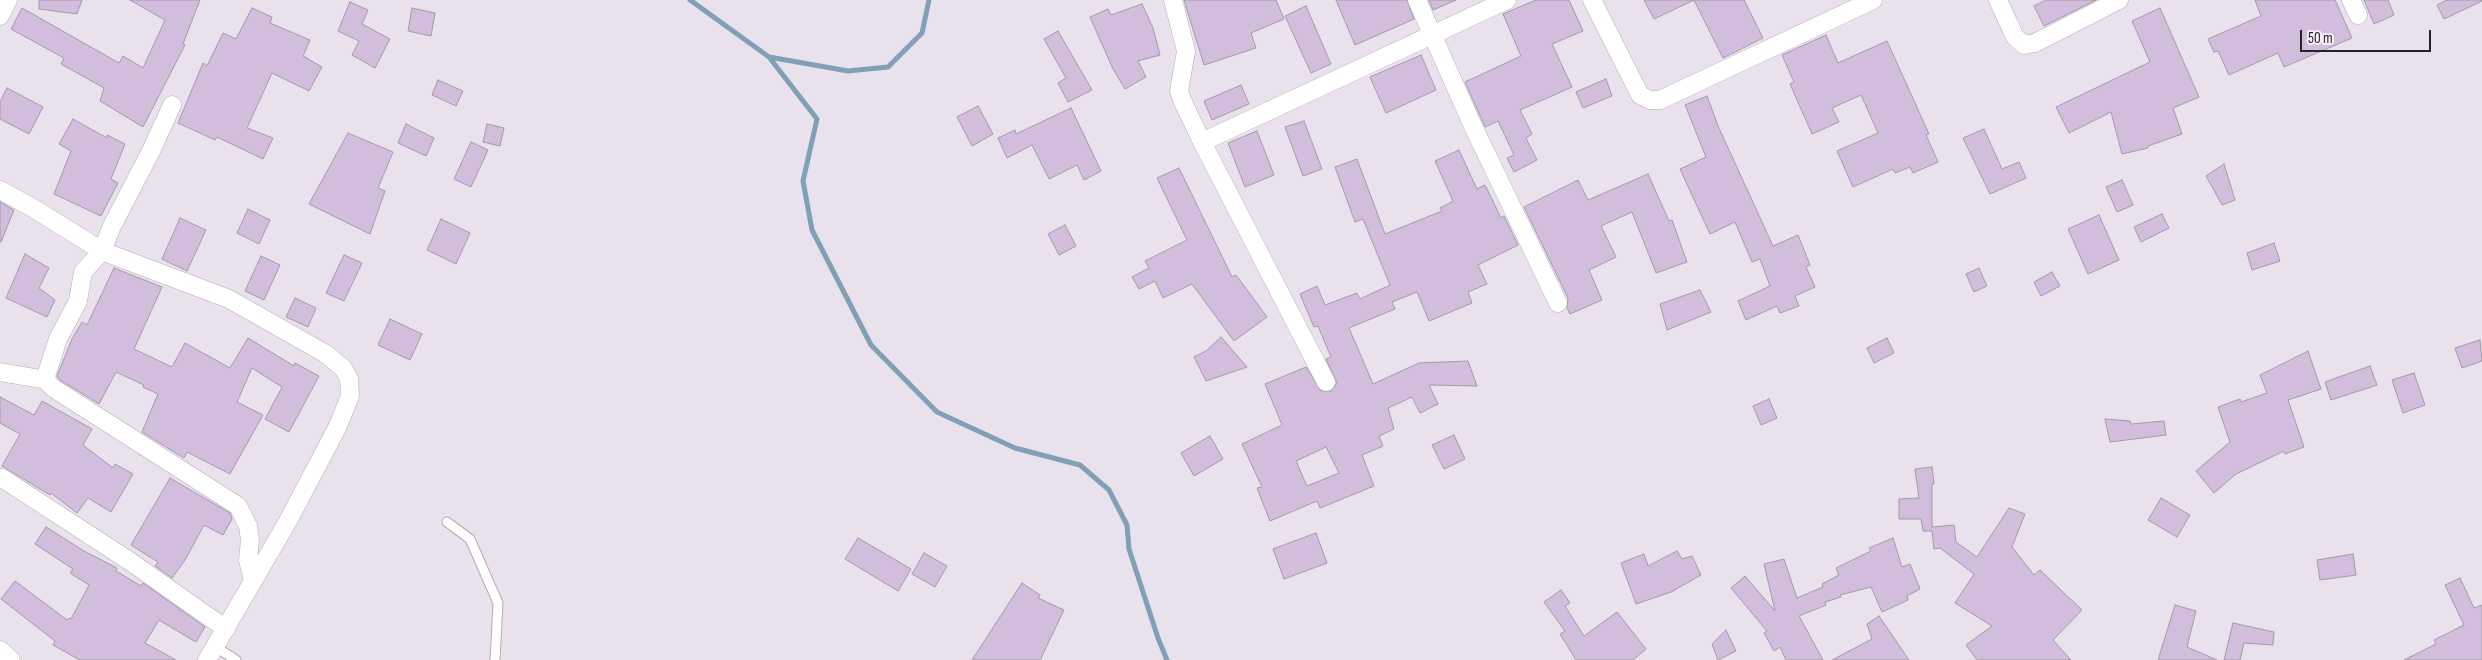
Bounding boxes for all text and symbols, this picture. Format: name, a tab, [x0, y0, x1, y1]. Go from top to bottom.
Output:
scale bar	[2302, 20, 2433, 52]
text: 50 m	[2308, 29, 2333, 48]

